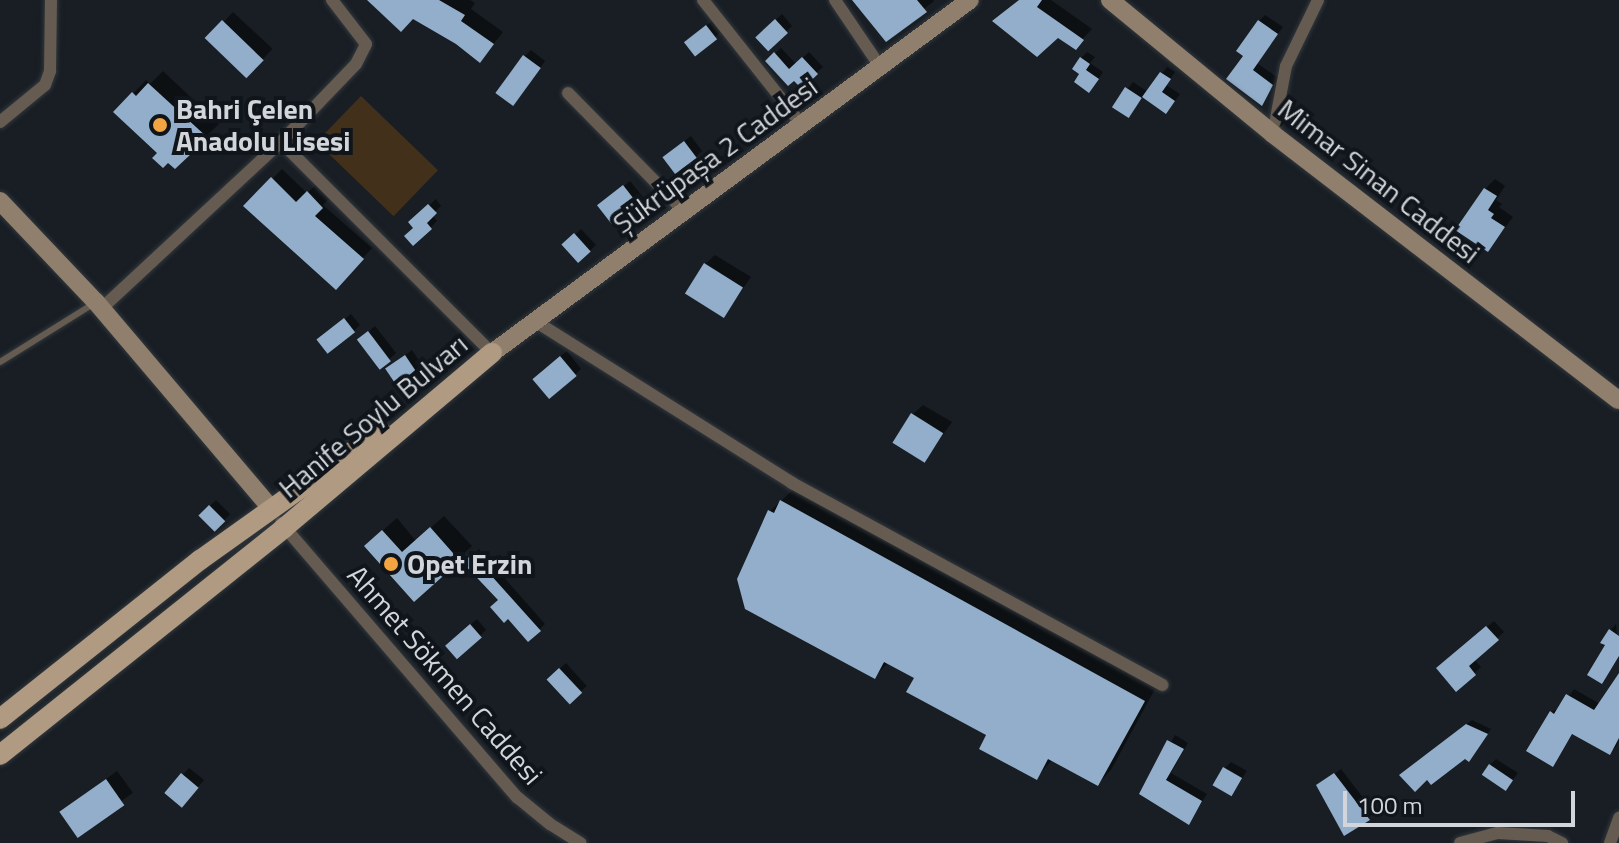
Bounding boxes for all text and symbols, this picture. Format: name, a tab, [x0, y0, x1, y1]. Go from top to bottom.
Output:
street label: Şükrüpaşa 2 Caddesi	[606, 70, 824, 240]
place label: Bahri Çelen Anadolu Lisesi	[176, 92, 350, 158]
street label: Mimar Sinan Caddesi	[1271, 92, 1487, 270]
marker: Bahri Çelen Anadolu Lisesi	[151, 116, 169, 134]
street label: Hanife Soylu Bulvarı	[272, 327, 474, 505]
place label: Opet Erzin	[407, 547, 532, 581]
marker: Opet Erzin	[382, 555, 400, 573]
street label: Ahmet Sökmen Caddesi	[341, 559, 549, 791]
scale bar	[1347, 775, 1579, 825]
text: 100 m	[1357, 787, 1423, 823]

